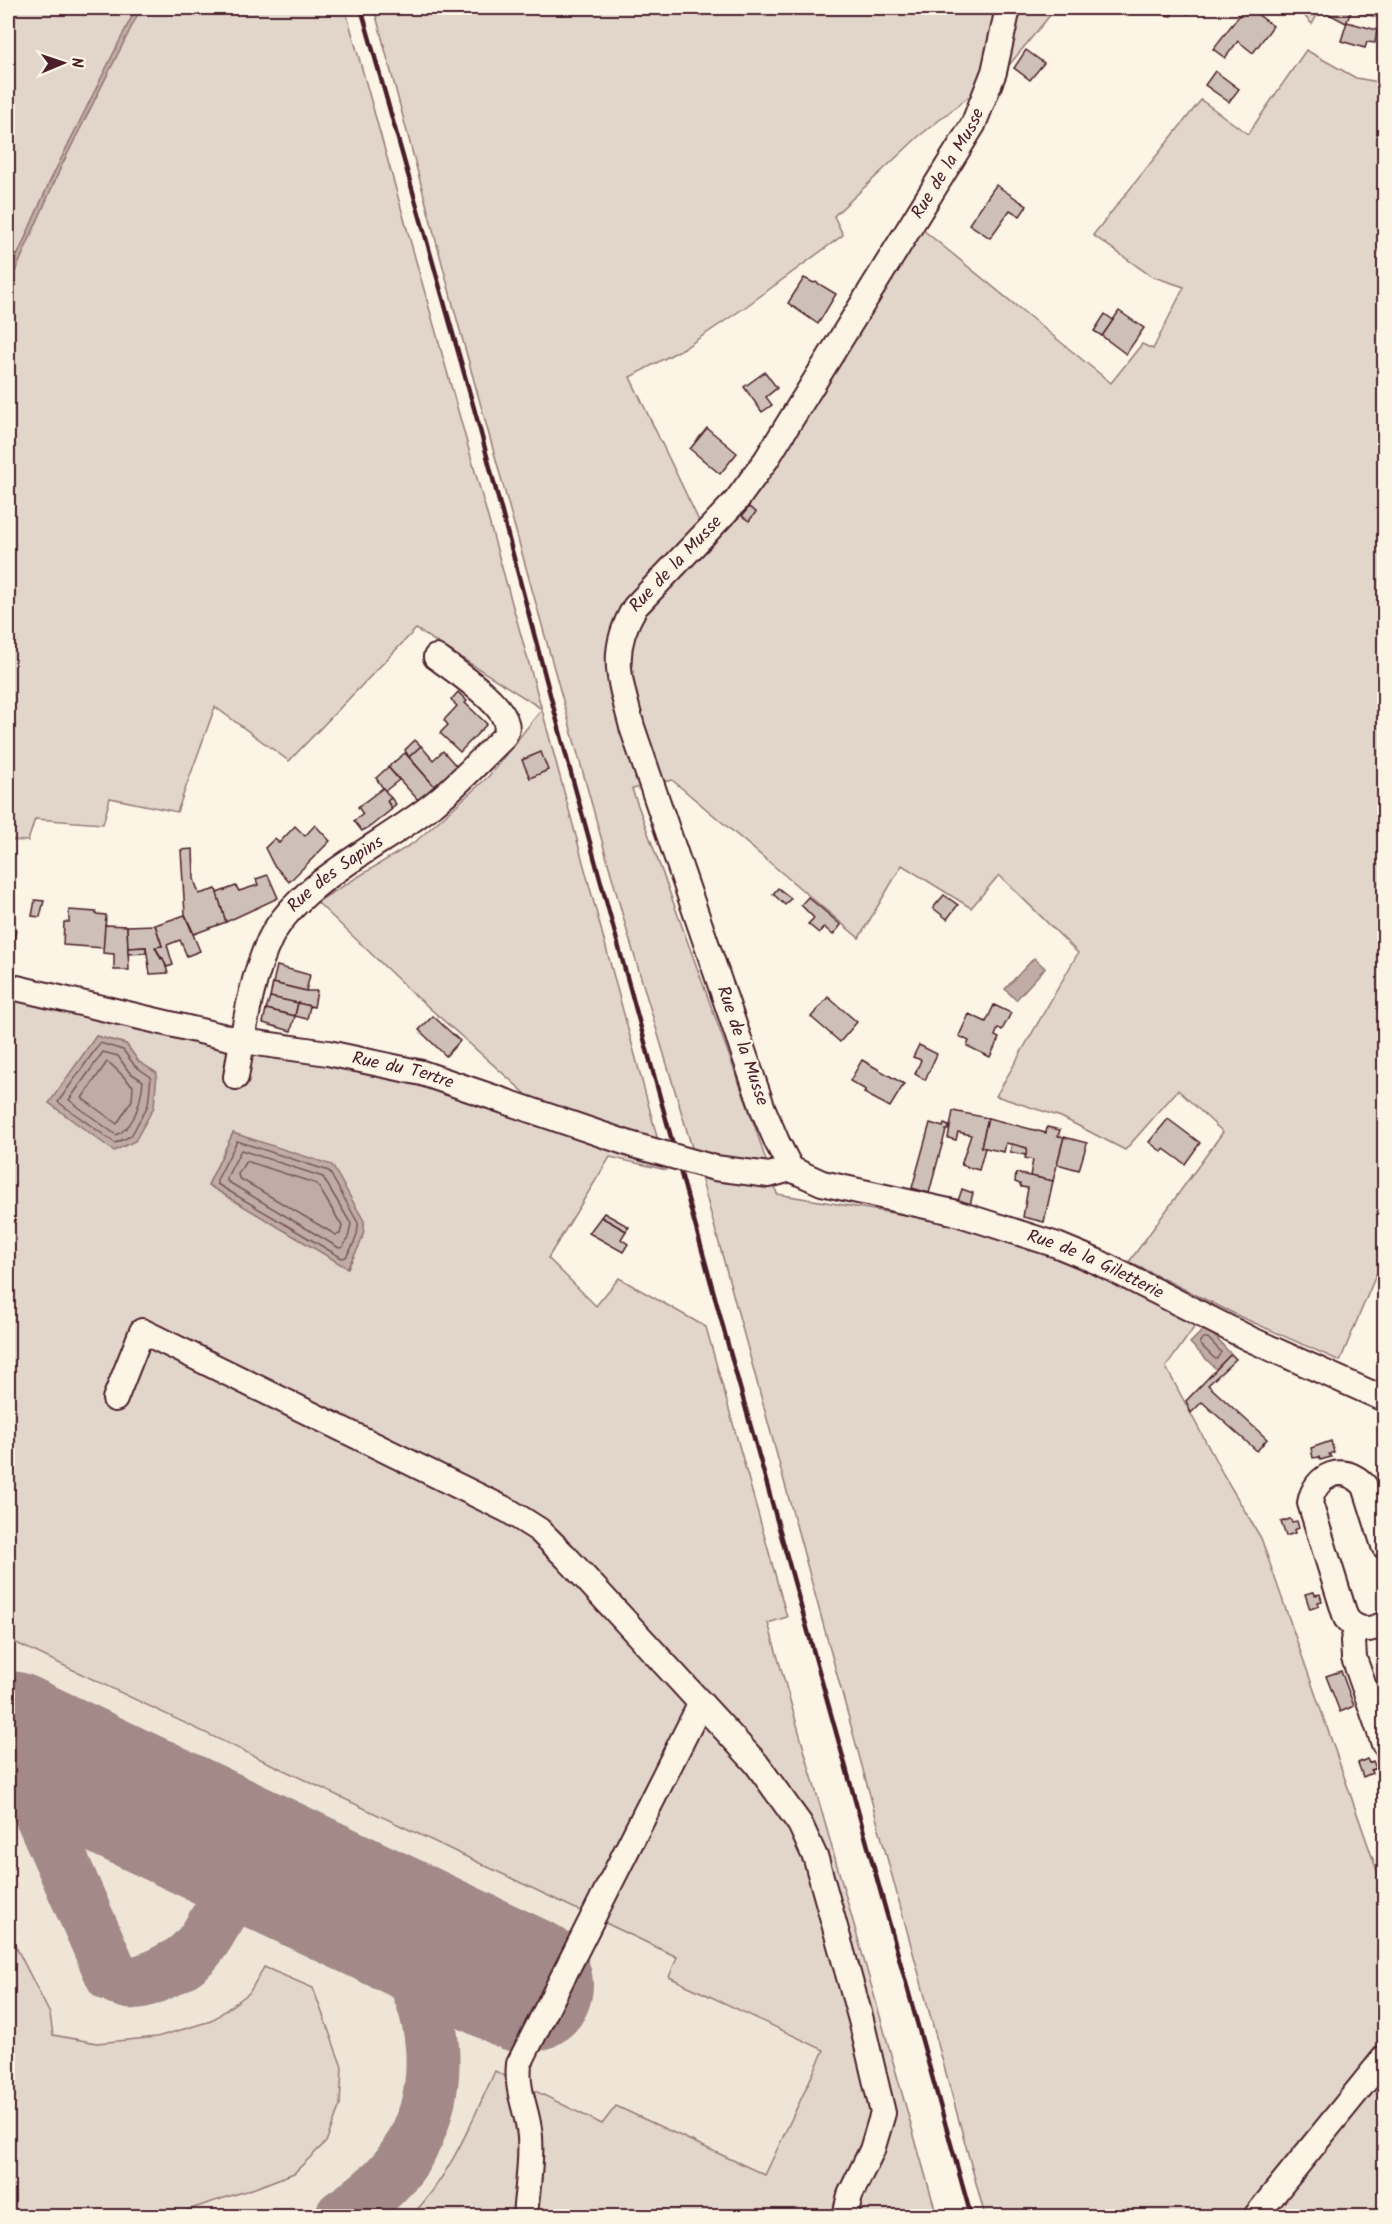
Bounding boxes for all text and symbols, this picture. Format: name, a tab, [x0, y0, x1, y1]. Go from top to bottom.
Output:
north arrow	[33, 33, 93, 93]
text: N	[64, 57, 89, 68]
street label: Rue de la Musse	[904, 104, 993, 225]
street label: Rue de la Musse	[622, 509, 730, 619]
street label: Rue des Sapins	[280, 828, 390, 920]
street label: Rue de la Musse	[708, 982, 776, 1110]
street label: Rue du Tertre	[349, 1044, 458, 1097]
street label: Rue de la Giletterie	[1023, 1222, 1169, 1307]

